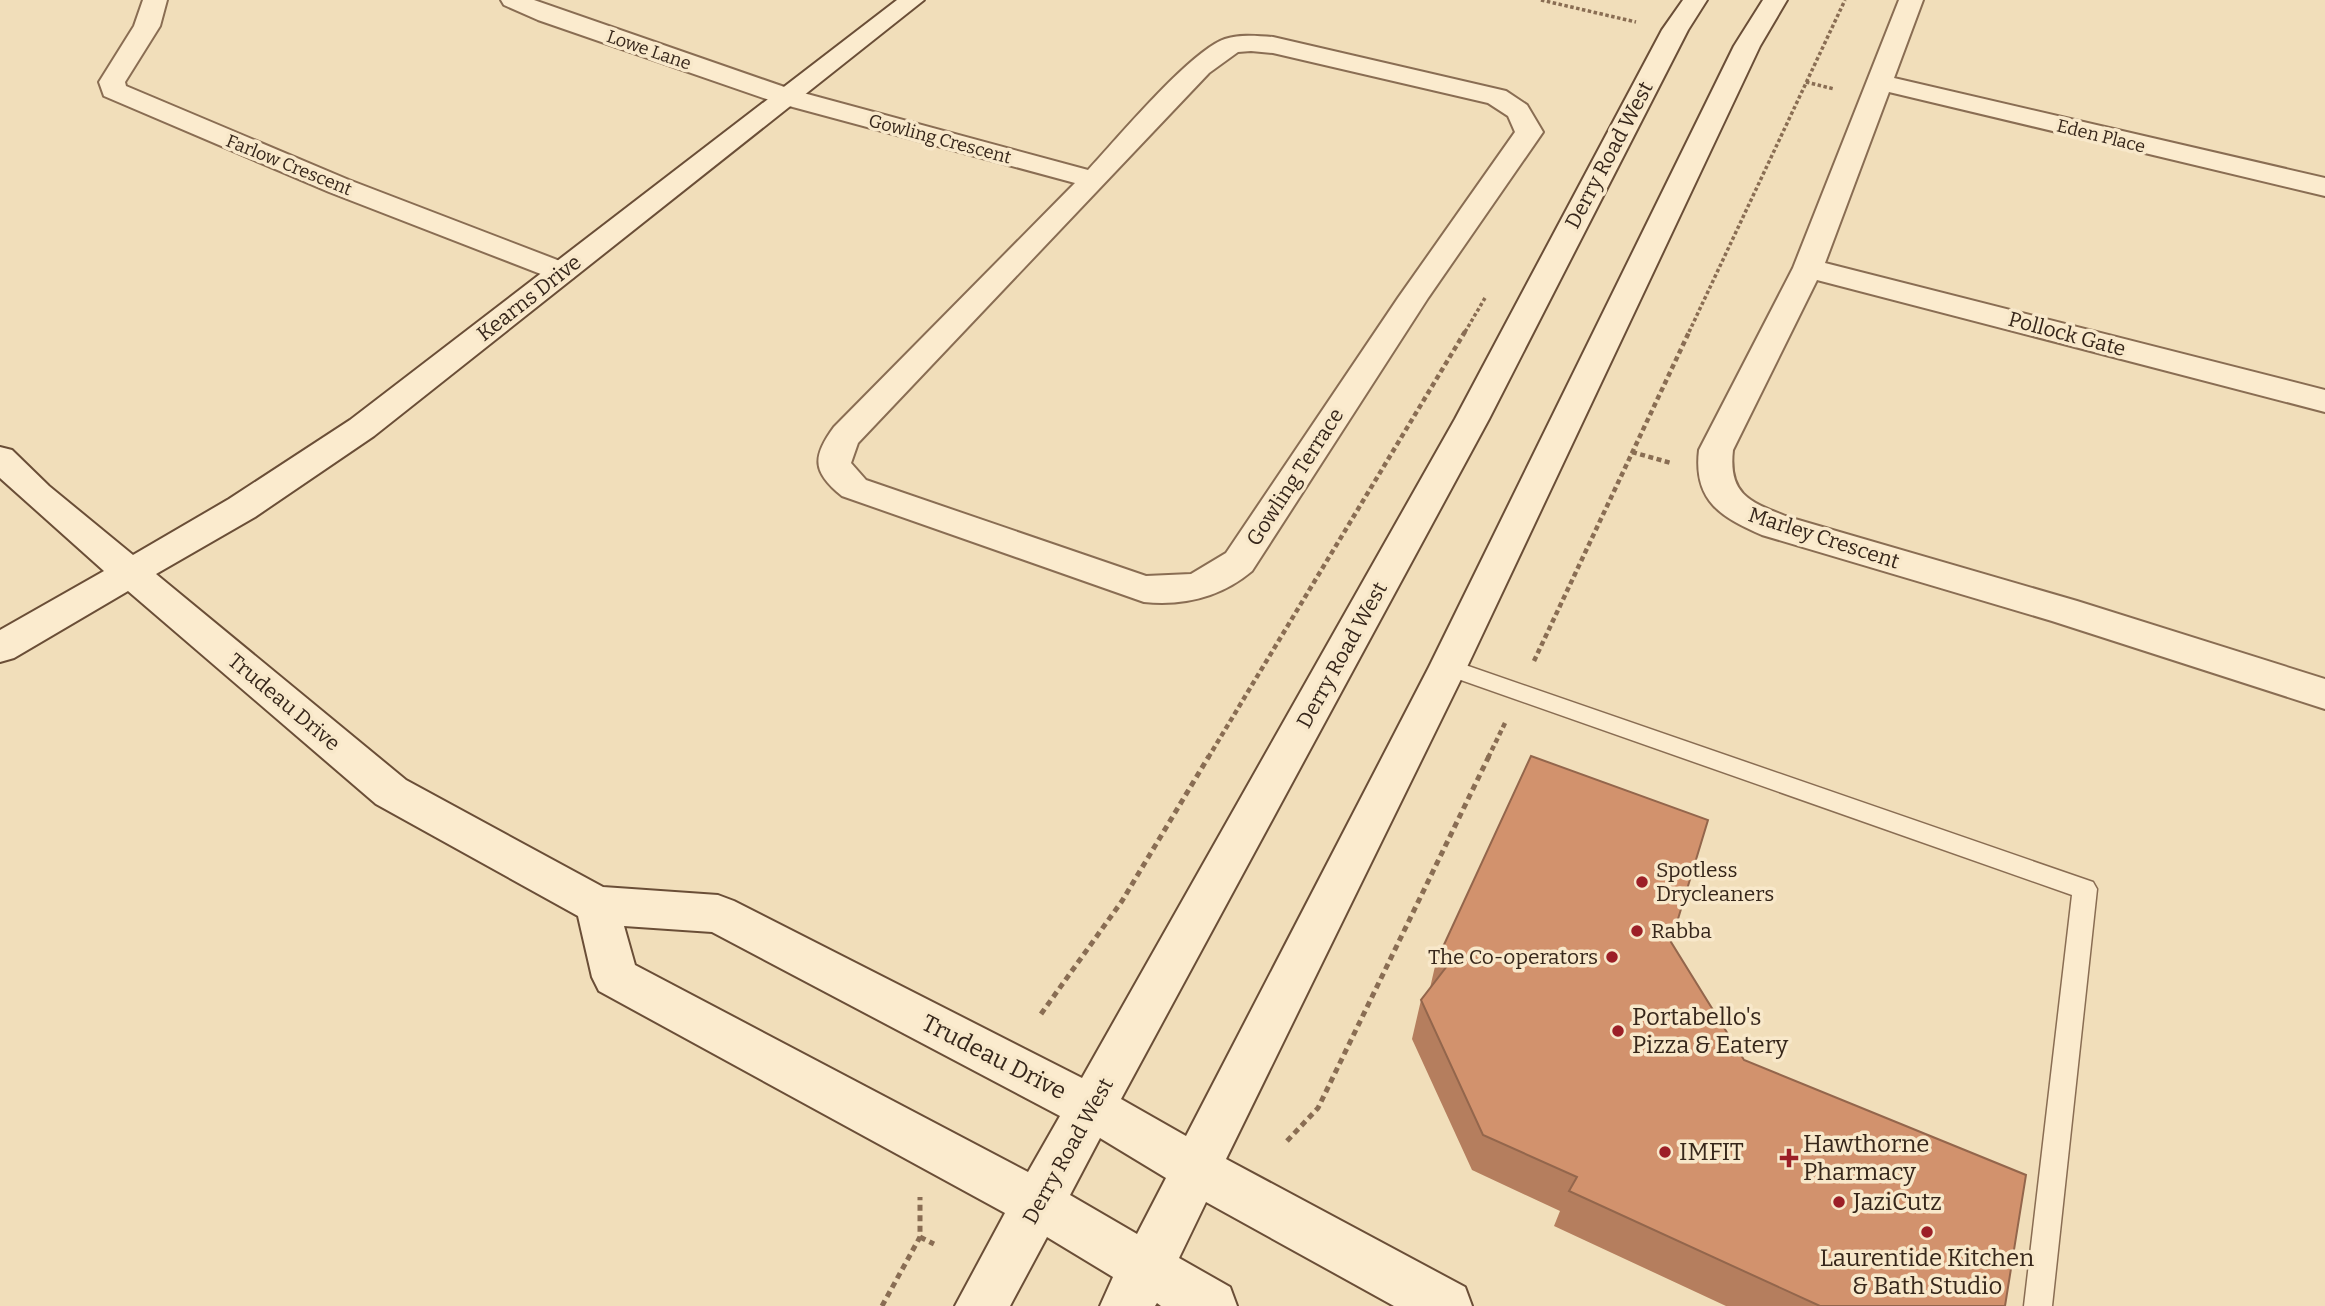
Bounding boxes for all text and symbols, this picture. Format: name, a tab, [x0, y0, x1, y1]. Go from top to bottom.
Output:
street label: Lowe Lane	[604, 25, 694, 75]
street label: Derry Road West	[1559, 77, 1659, 233]
street label: Gowling Crescent	[866, 109, 1014, 169]
street label: Eden Place	[2054, 114, 2148, 158]
street label: Farlow Crescent	[223, 130, 356, 200]
street label: Kearns Drive	[472, 249, 586, 347]
street label: Pollock Gate	[2005, 306, 2129, 362]
street label: Gowling Terrace	[1241, 403, 1349, 551]
street label: Marley Crescent	[1745, 501, 1903, 575]
street label: Derry Road West	[1291, 577, 1393, 733]
street label: Trudeau Drive	[223, 648, 345, 756]
place label: Spotless Drycleaners	[1656, 857, 1774, 907]
marker: Spotless Drycleaners	[1634, 874, 1650, 890]
place label: Rabba	[1651, 918, 1712, 944]
marker: Rabba	[1629, 923, 1645, 939]
place label: The Co-operators	[1428, 944, 1598, 970]
marker: The Co-operators	[1604, 949, 1620, 965]
place label: Portabello's Pizza & Eatery	[1632, 1003, 1789, 1059]
street label: Trudeau Drive	[917, 1009, 1071, 1105]
marker: Portabello's Pizza & Eatery	[1610, 1023, 1626, 1039]
street label: Derry Road West	[1017, 1073, 1119, 1229]
place label: Hawthorne Pharmacy	[1803, 1130, 1929, 1186]
place label: IMFIT	[1679, 1138, 1744, 1166]
marker: IMFIT	[1657, 1144, 1673, 1160]
marker: Hawthorne Pharmacy	[1781, 1150, 1797, 1166]
place label: JaziCutz	[1852, 1188, 1942, 1216]
marker: JaziCutz	[1831, 1194, 1847, 1210]
marker: Laurentide Kitchen & Bath Studio	[1919, 1224, 1935, 1240]
place label: Laurentide Kitchen & Bath Studio	[1820, 1244, 2034, 1300]

